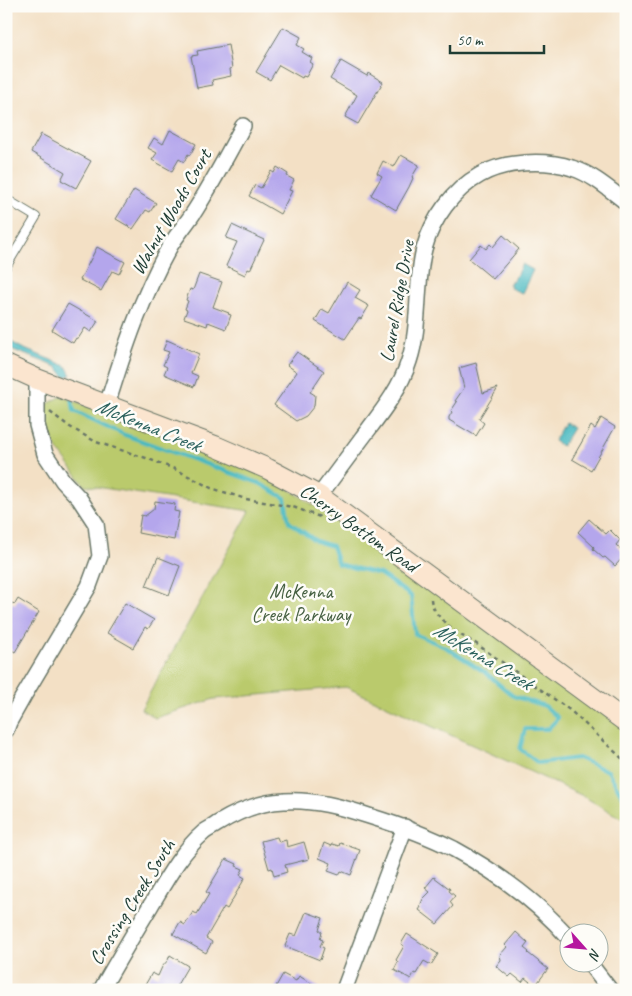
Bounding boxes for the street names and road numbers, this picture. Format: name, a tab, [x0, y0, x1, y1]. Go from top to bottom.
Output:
street label: Walnut Woods Court	[125, 143, 218, 279]
street label: Laurel Ridge Drive	[374, 237, 420, 364]
street label: Cherry Bottom Road	[295, 478, 425, 580]
street label: Crossing Creek South	[83, 834, 181, 970]

